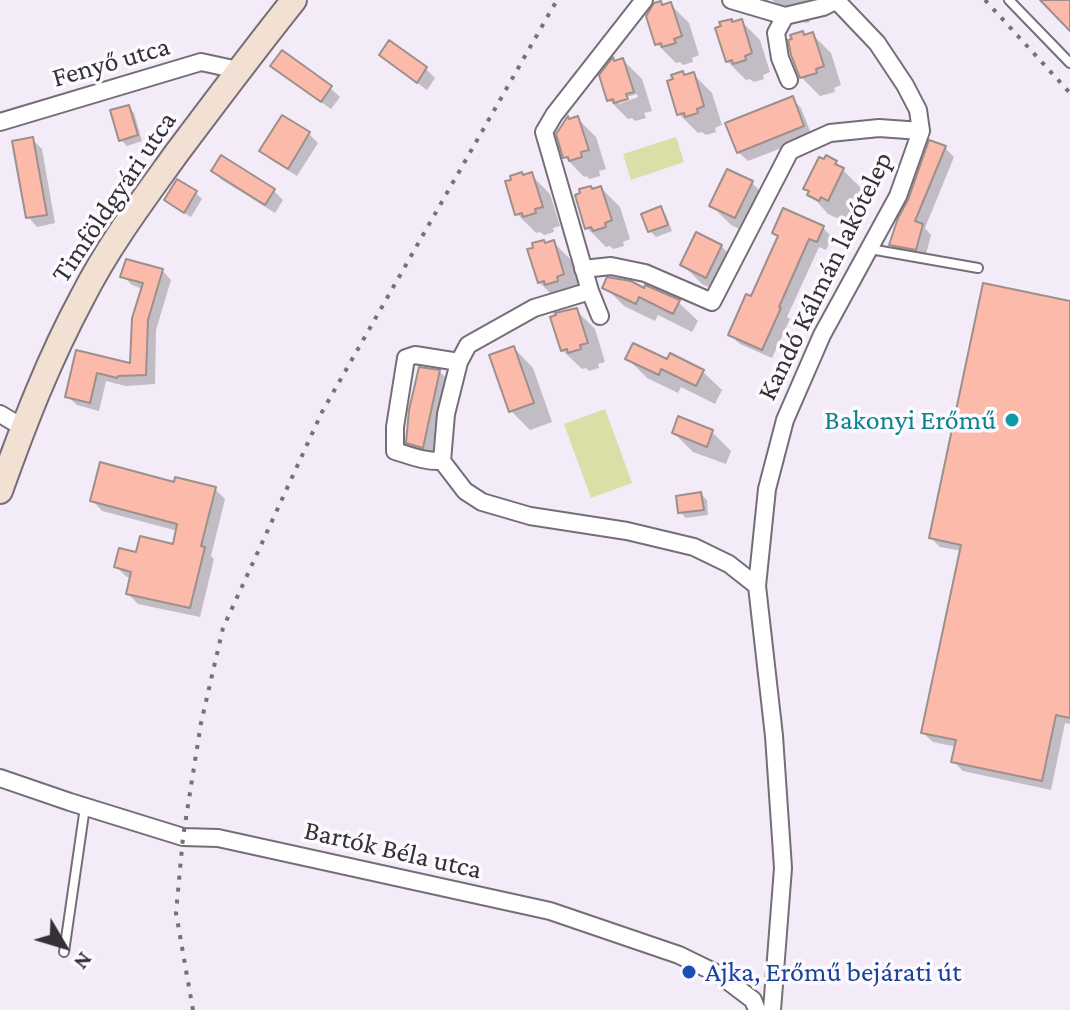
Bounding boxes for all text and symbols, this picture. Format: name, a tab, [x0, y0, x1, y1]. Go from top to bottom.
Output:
street label: Fenyő utca	[48, 29, 174, 95]
street label: Timföldgyári utca	[44, 105, 184, 289]
street label: Kandó Kálmán lakótelep	[750, 146, 900, 406]
place label: Bakonyi Erőmű	[824, 403, 996, 437]
marker: Bakonyi Erőmű	[1003, 411, 1021, 429]
street label: Bartók Béla utca	[301, 813, 485, 887]
north arrow	[24, 906, 104, 986]
text: N	[69, 947, 98, 975]
place label: Ajka, Erőmű bejárati út	[705, 955, 961, 989]
marker: Ajka, Erőmű bejárati út	[680, 963, 698, 981]

